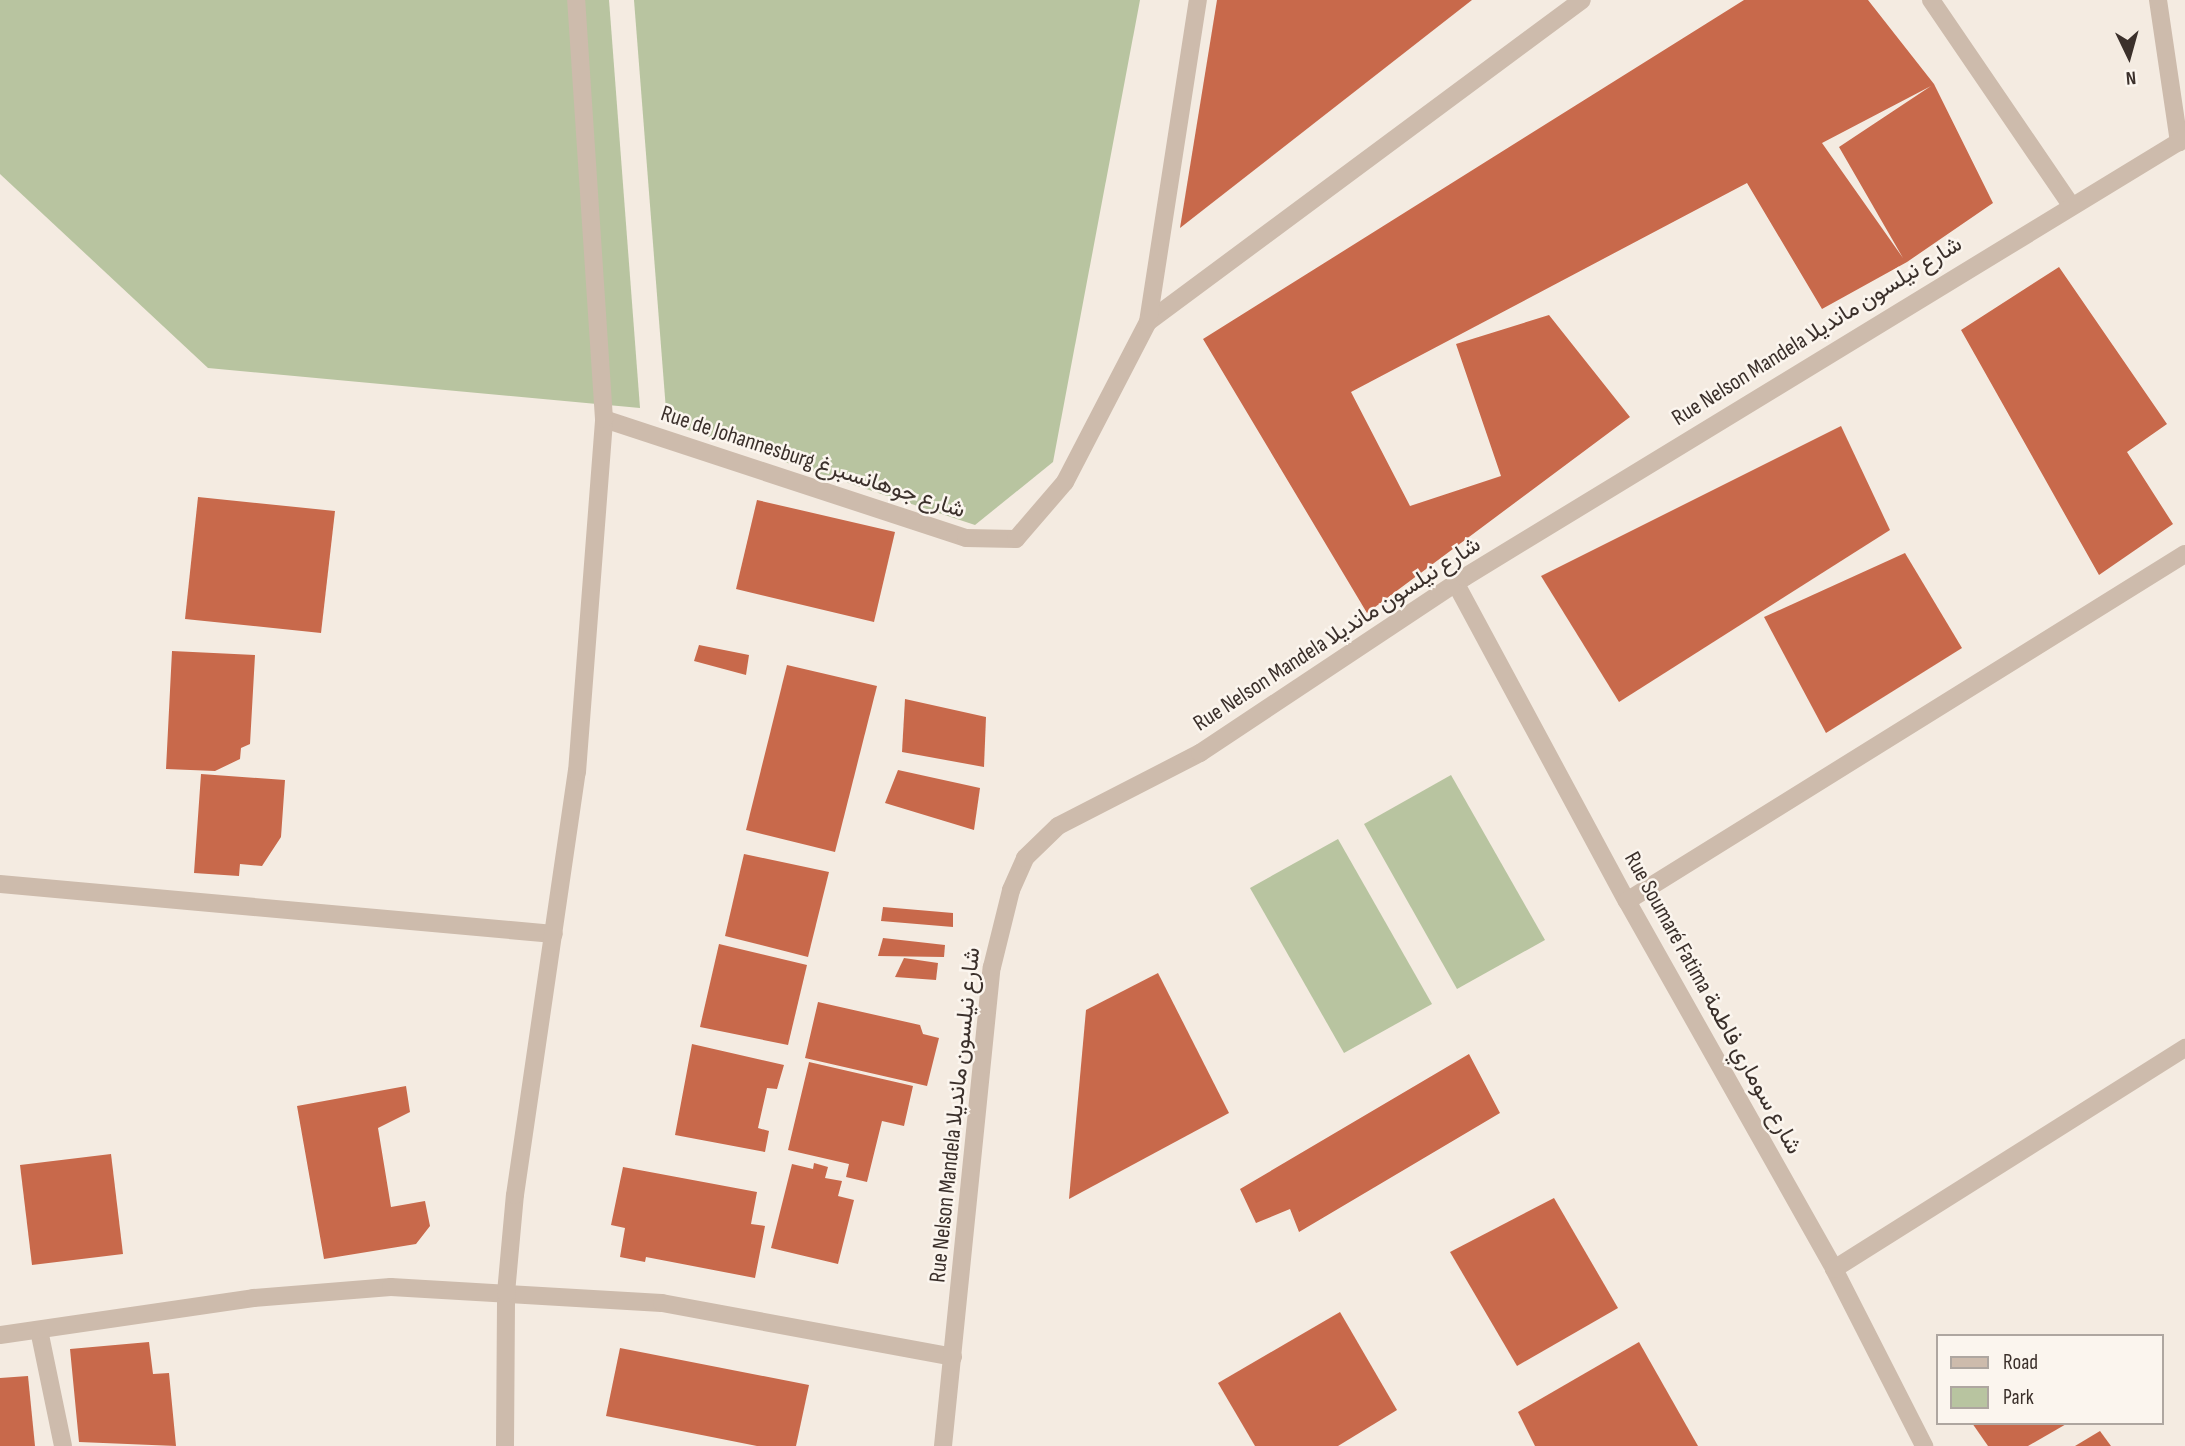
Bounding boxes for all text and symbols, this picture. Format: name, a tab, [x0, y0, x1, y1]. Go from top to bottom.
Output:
north arrow	[2094, 21, 2164, 91]
text: N	[2125, 66, 2137, 89]
street label: Rue Nelson Mandela شارع نيلسون مانديلا	[1667, 230, 1967, 432]
street label: Rue de Johannesburg شارع جوهانسبرغ	[657, 400, 969, 524]
street label: Rue Nelson Mandela شارع نيلسون مانديلا	[1188, 531, 1486, 737]
street label: Rue Soumaré Fatima شارع سوماري فاطمة	[1618, 847, 1808, 1159]
street label: Rue Nelson Mandela شارع نيلسون مانديلا	[924, 946, 986, 1284]
legend	[1937, 1334, 2164, 1425]
text: Road	[2003, 1350, 2038, 1375]
text: Park	[2003, 1385, 2034, 1410]

